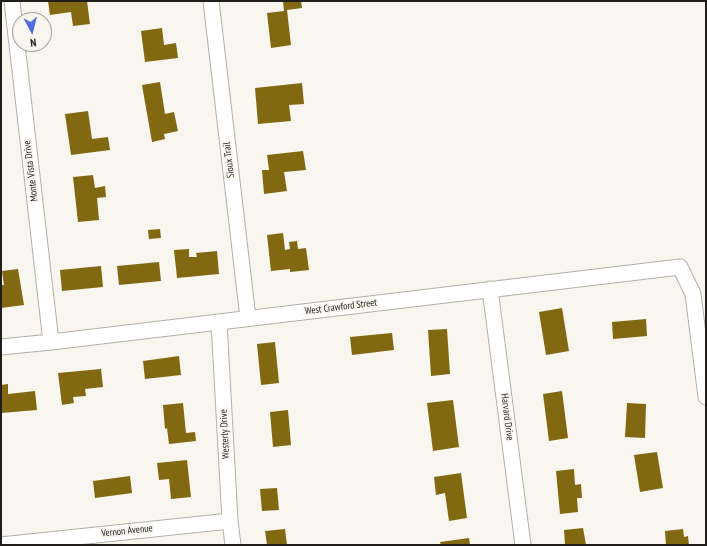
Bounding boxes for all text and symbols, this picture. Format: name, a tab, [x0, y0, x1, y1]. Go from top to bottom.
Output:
north arrow	[12, 12, 52, 52]
text: N	[30, 36, 37, 50]
street label: Monte Vista Drive	[21, 140, 41, 202]
street label: Sioux Trail	[221, 141, 237, 179]
street label: West Crawford Street	[304, 297, 378, 317]
street label: Harvard Drive	[498, 393, 516, 441]
street label: Westerly Drive	[218, 409, 232, 459]
street label: Vernon Avenue	[101, 522, 153, 540]

